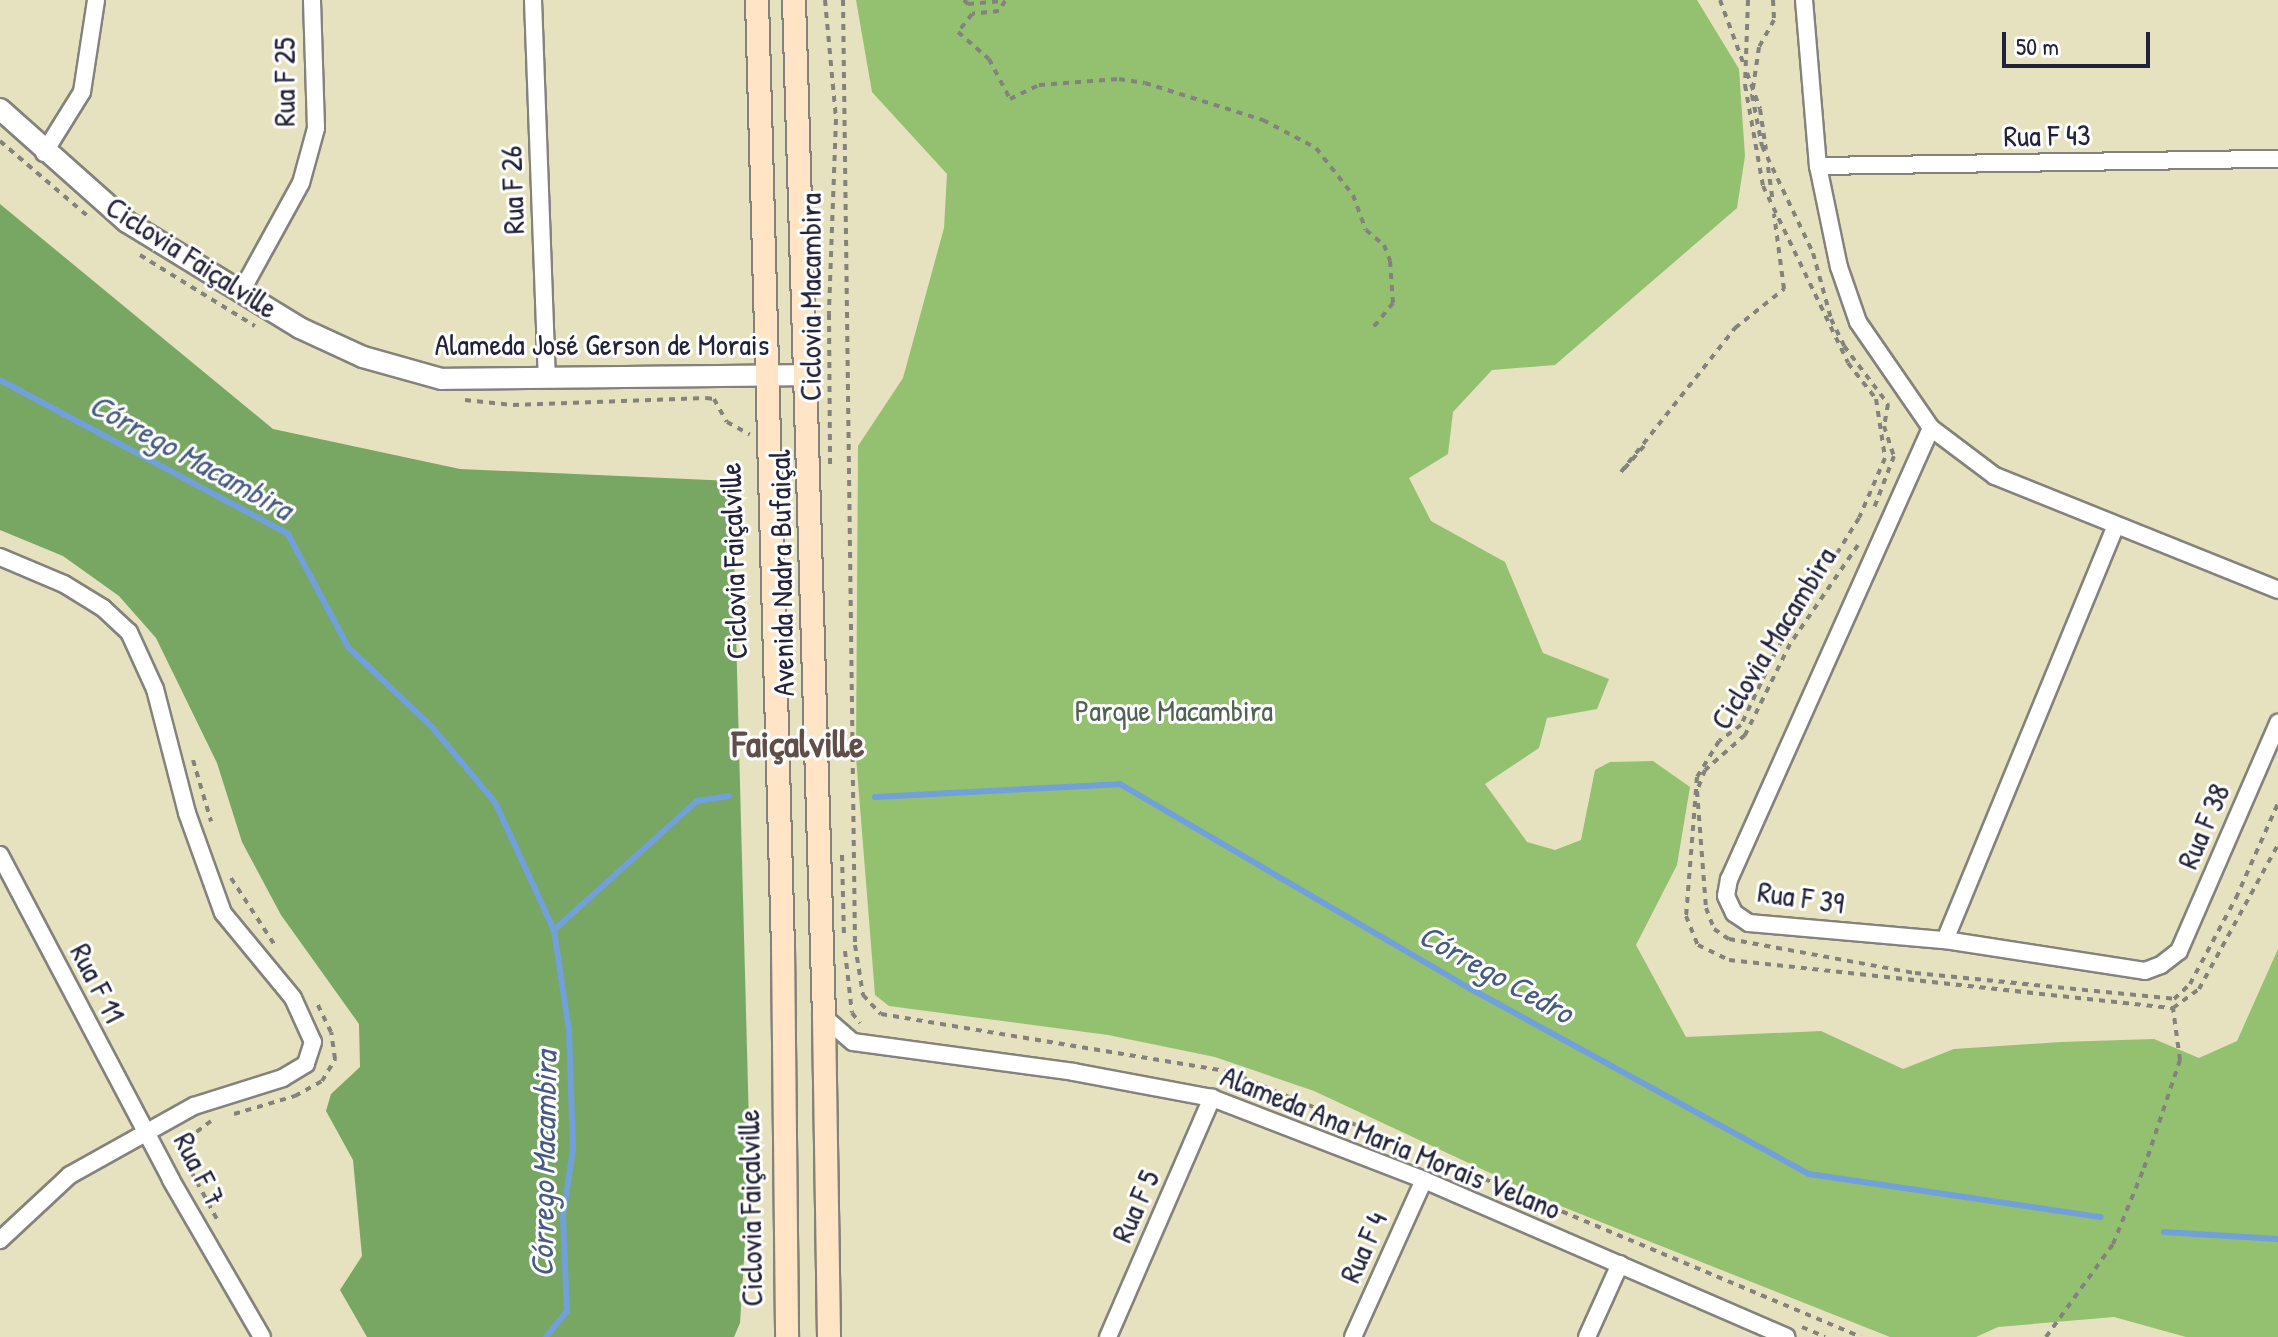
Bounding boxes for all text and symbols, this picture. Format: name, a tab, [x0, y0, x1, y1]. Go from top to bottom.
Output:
scale bar	[2006, 16, 2154, 66]
text: 50 m	[2016, 30, 2059, 62]
street label: Rua F 25	[266, 37, 302, 127]
street label: Rua F 43	[2003, 116, 2091, 154]
street label: Rua F 26	[492, 145, 532, 235]
street label: Ciclovia Faiçalville	[100, 188, 284, 326]
street label: Ciclovia Macambira	[792, 193, 828, 401]
street label: Alameda José Gerson de Morais	[435, 326, 769, 362]
water label: Córrego Macambira	[83, 385, 299, 529]
street label: Avenida Nadra Bufaiçal	[761, 449, 801, 697]
street label: Ciclovia Faiçalville	[712, 462, 754, 660]
street label: Ciclovia Macambira	[1703, 540, 1843, 736]
park label: Parque Macambira	[1075, 692, 1273, 728]
district label: Faiçalville	[732, 721, 864, 767]
street label: Rua F 38	[2169, 778, 2237, 874]
street label: Rua F 39	[1755, 873, 1847, 921]
water label: Córrego Cedro	[1412, 916, 1580, 1032]
street label: Rua F 11	[63, 937, 133, 1029]
water label: Córrego Macambira	[523, 1051, 565, 1277]
street label: Alameda Ana Maria Morais Velano	[1216, 1057, 1566, 1227]
street label: Ciclovia Faiçalville	[730, 1109, 770, 1307]
street label: Rua F 7	[166, 1126, 234, 1212]
street label: Rua F 5	[1103, 1164, 1167, 1248]
street label: Rua F 4	[1332, 1206, 1394, 1288]

